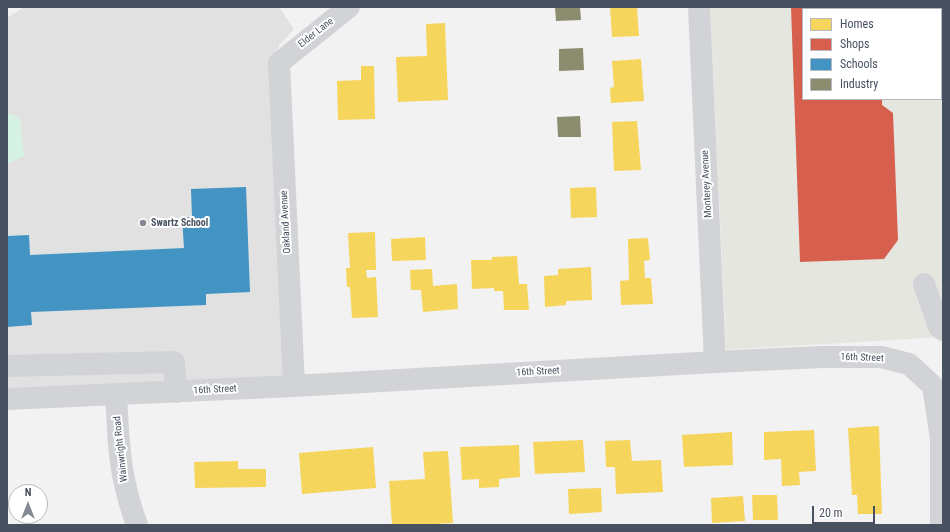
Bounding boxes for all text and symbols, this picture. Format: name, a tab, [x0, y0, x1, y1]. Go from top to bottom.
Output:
legend	[802, 8, 942, 100]
street label: Elder Lane	[296, 16, 336, 50]
text: Homes	[840, 17, 874, 31]
text: Shops	[840, 37, 869, 51]
text: Schools	[840, 57, 878, 71]
text: Industry	[840, 77, 878, 91]
street label: Monterey Avenue	[699, 150, 715, 218]
street label: Oakland Avenue	[278, 190, 294, 254]
place label: Swartz School	[151, 217, 208, 229]
marker: Swartz School	[138, 218, 148, 228]
street label: 16th Street	[840, 351, 884, 365]
street label: 16th Street	[516, 365, 560, 379]
street label: 16th Street	[193, 383, 237, 397]
street label: Wainwright Road	[112, 415, 130, 483]
north arrow	[8, 484, 48, 524]
text: N	[25, 486, 31, 499]
scale bar	[814, 498, 877, 524]
text: 20 m	[819, 506, 843, 520]

